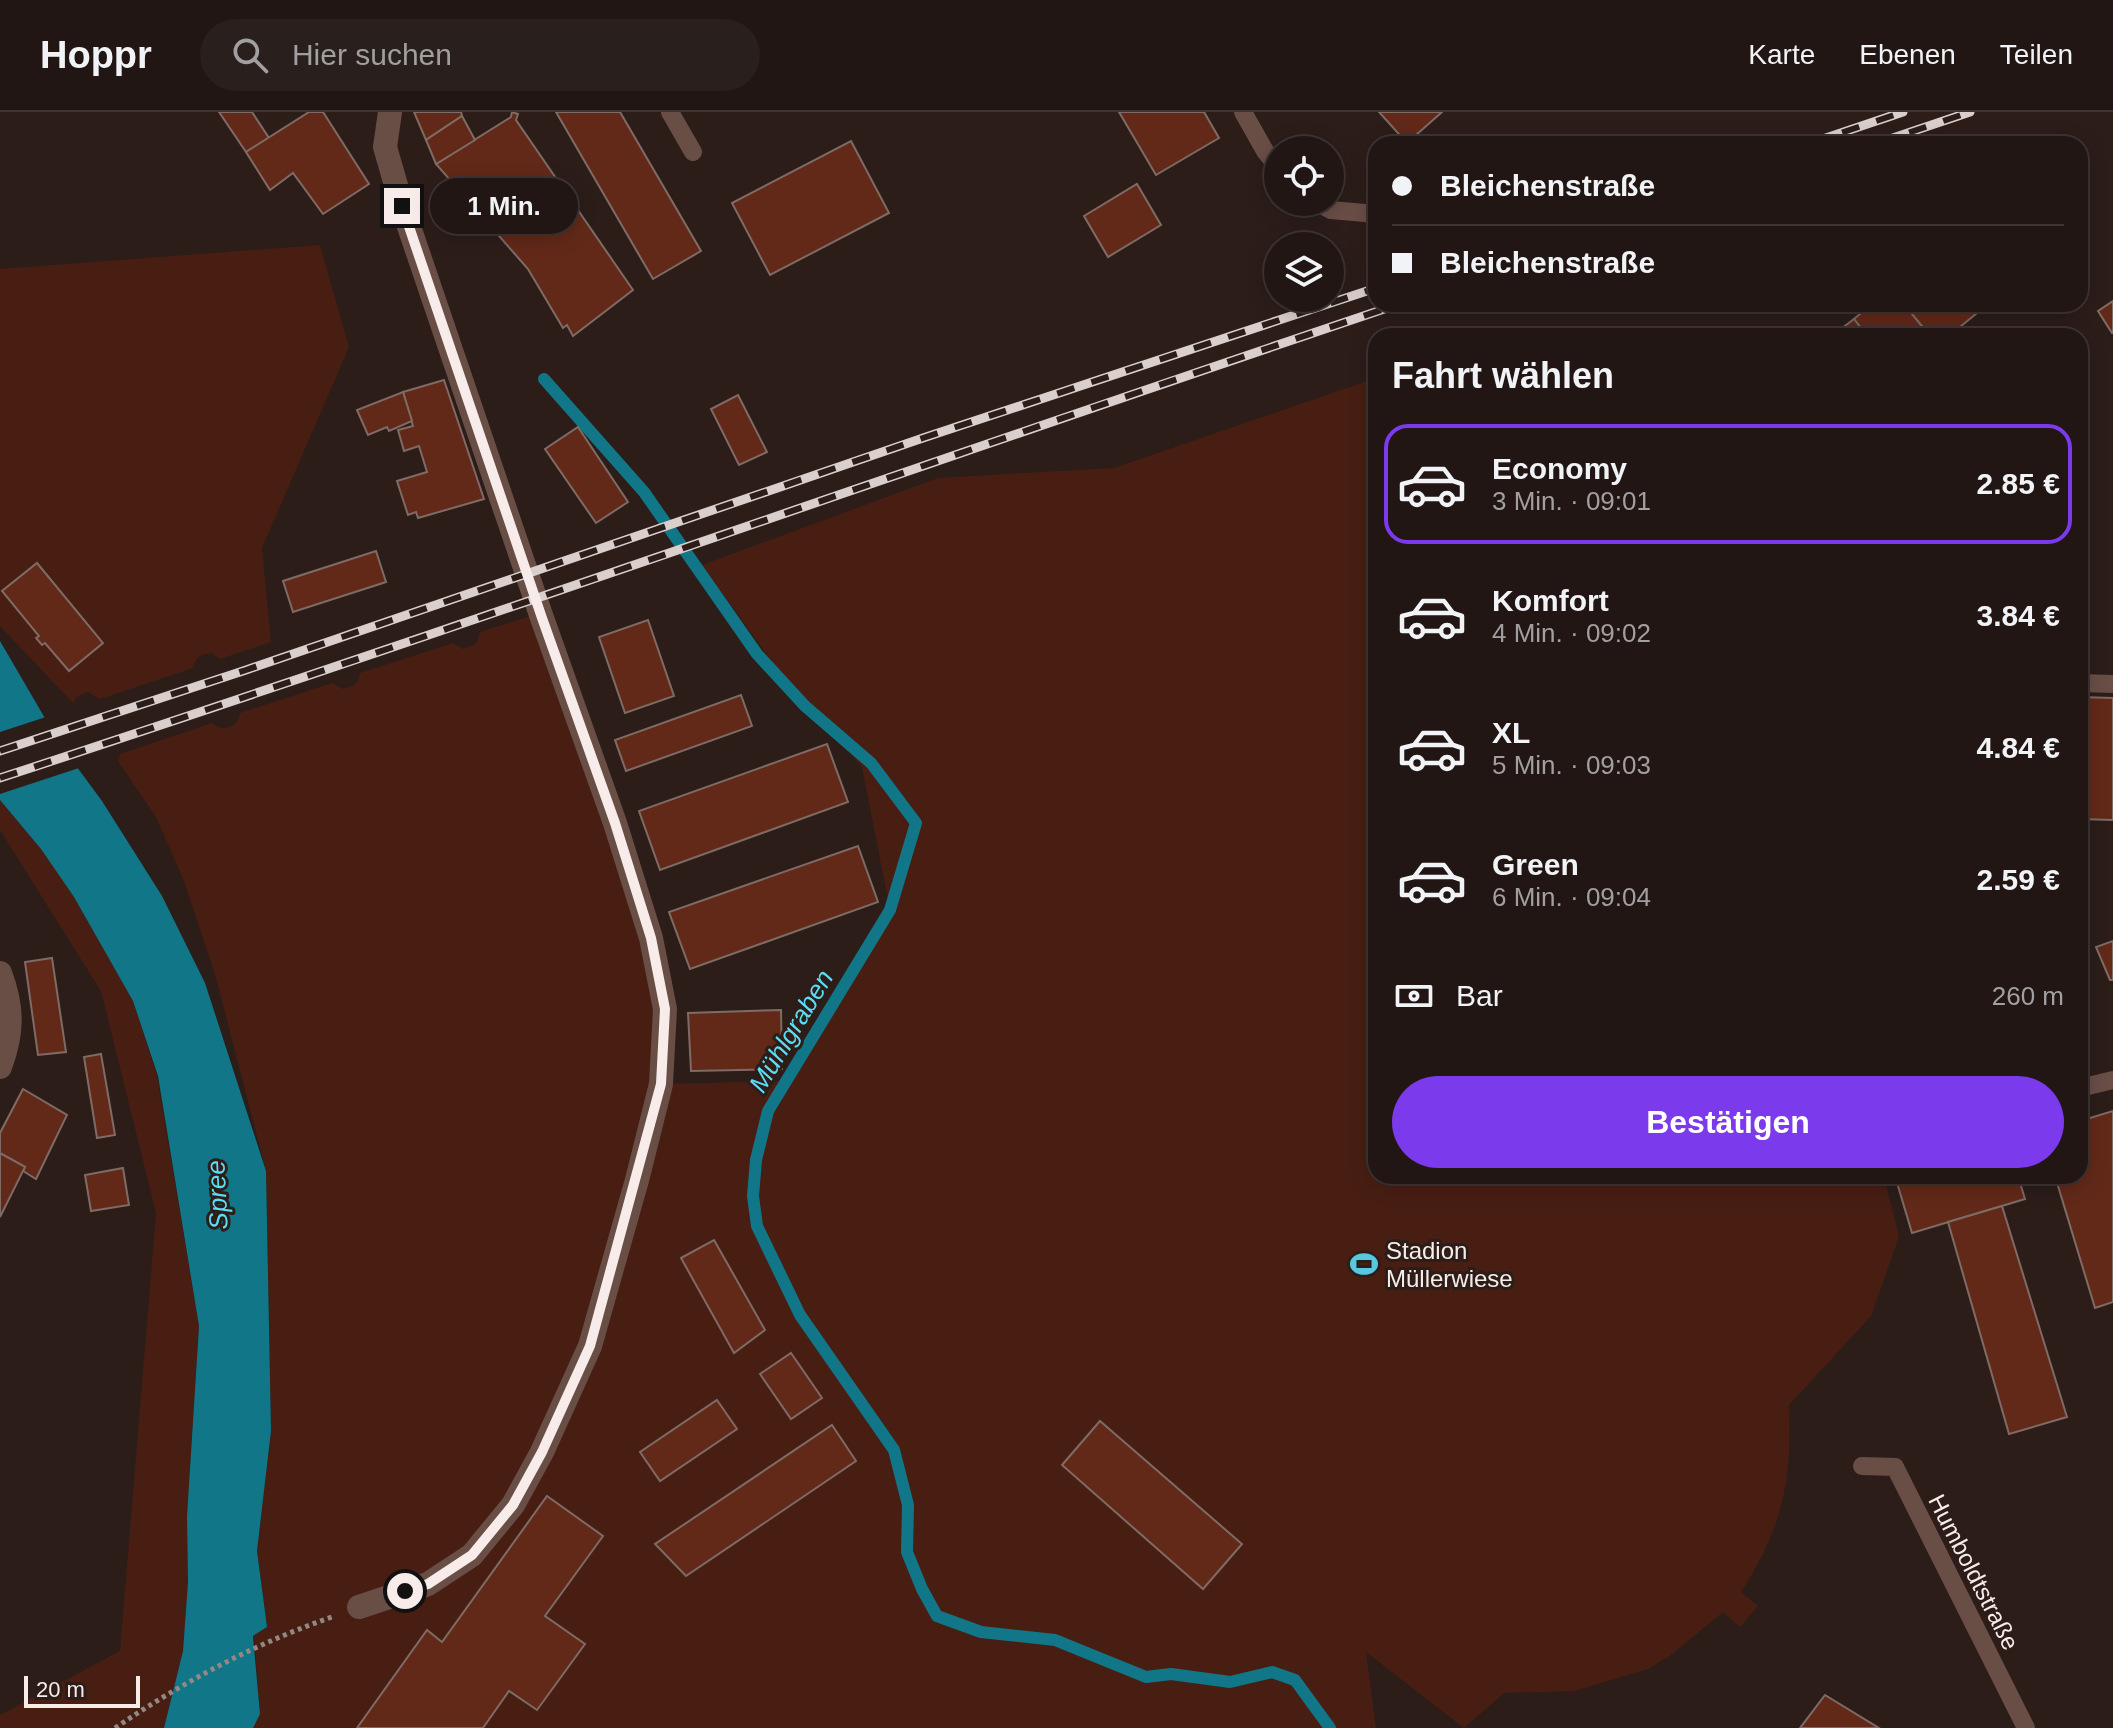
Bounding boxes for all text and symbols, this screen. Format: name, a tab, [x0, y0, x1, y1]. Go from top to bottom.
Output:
search box	[200, 19, 760, 91]
icon: search	[228, 33, 272, 77]
text: Hoppr	[40, 34, 152, 76]
text: Hier suchen	[292, 38, 452, 71]
text: Karte	[1748, 39, 1815, 70]
text: Ebenen	[1859, 39, 1956, 70]
text: Teilen	[2000, 39, 2073, 70]
map controls	[1264, 136, 1344, 312]
button: locate	[1264, 136, 1344, 216]
text: Bleichenstraße	[1440, 169, 1655, 202]
callout: 1 Min.	[430, 178, 578, 234]
route end	[384, 188, 420, 224]
text: 1 Min.	[467, 191, 541, 221]
button: layers	[1264, 232, 1344, 312]
text: Bleichenstraße	[1440, 246, 1655, 279]
text: Fahrt wählen	[1392, 355, 1614, 396]
icon: car	[1396, 448, 1468, 520]
text: Economy	[1492, 452, 1627, 485]
text: 2.85 €	[1977, 467, 2060, 500]
text: 3 Min. · 09:01	[1492, 486, 1651, 516]
icon: car	[1396, 580, 1468, 652]
text: Komfort	[1492, 584, 1609, 617]
text: 3.84 €	[1977, 599, 2060, 632]
text: 4 Min. · 09:02	[1492, 618, 1651, 648]
icon: car	[1396, 712, 1468, 784]
text: XL	[1492, 716, 1530, 749]
text: 4.84 €	[1977, 731, 2060, 764]
text: 5 Min. · 09:03	[1492, 750, 1651, 780]
icon: car	[1396, 844, 1468, 916]
text: Green	[1492, 848, 1579, 881]
text: 2.59 €	[1977, 863, 2060, 896]
text: 6 Min. · 09:04	[1492, 882, 1651, 912]
water label: Mühlgraben	[743, 964, 839, 1098]
icon: cash	[1392, 974, 1436, 1018]
text: Bar	[1456, 979, 1503, 1012]
text: 260 m	[1992, 981, 2064, 1011]
button: Bestätigen	[1392, 1076, 2064, 1168]
water label: Spree	[200, 1160, 234, 1230]
place label: Stadion Müllerwiese	[1386, 1237, 1513, 1292]
sports icon: Stadion Müllerwiese	[1349, 1249, 1379, 1279]
street label: Humboldtstraße	[1923, 1490, 2025, 1654]
route start	[387, 1573, 423, 1609]
scale bar	[24, 1672, 140, 1708]
text: 20 m	[36, 1677, 85, 1702]

